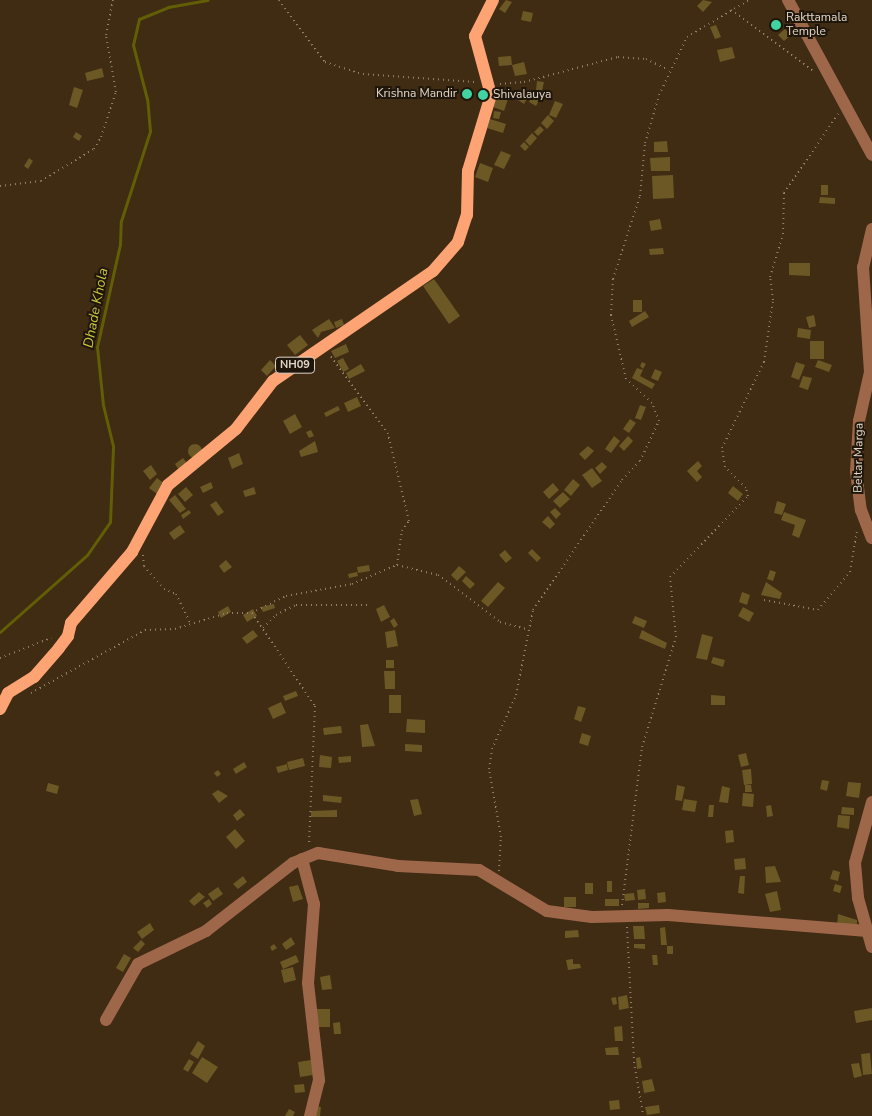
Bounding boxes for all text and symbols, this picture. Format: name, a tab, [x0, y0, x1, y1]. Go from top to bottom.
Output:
place label: Rakttamala Temple	[786, 11, 847, 39]
marker: Rakttamala Temple	[770, 19, 782, 31]
place label: Krishna Mandir	[376, 87, 457, 101]
marker: Krishna Mandir	[461, 88, 473, 100]
place label: Shivalauya	[493, 88, 551, 102]
marker: Shivalauya	[477, 89, 489, 101]
water label: Dhade Khola	[80, 267, 112, 349]
road number: NH09	[275, 356, 315, 374]
street label: Beltar Marga	[851, 423, 867, 493]

